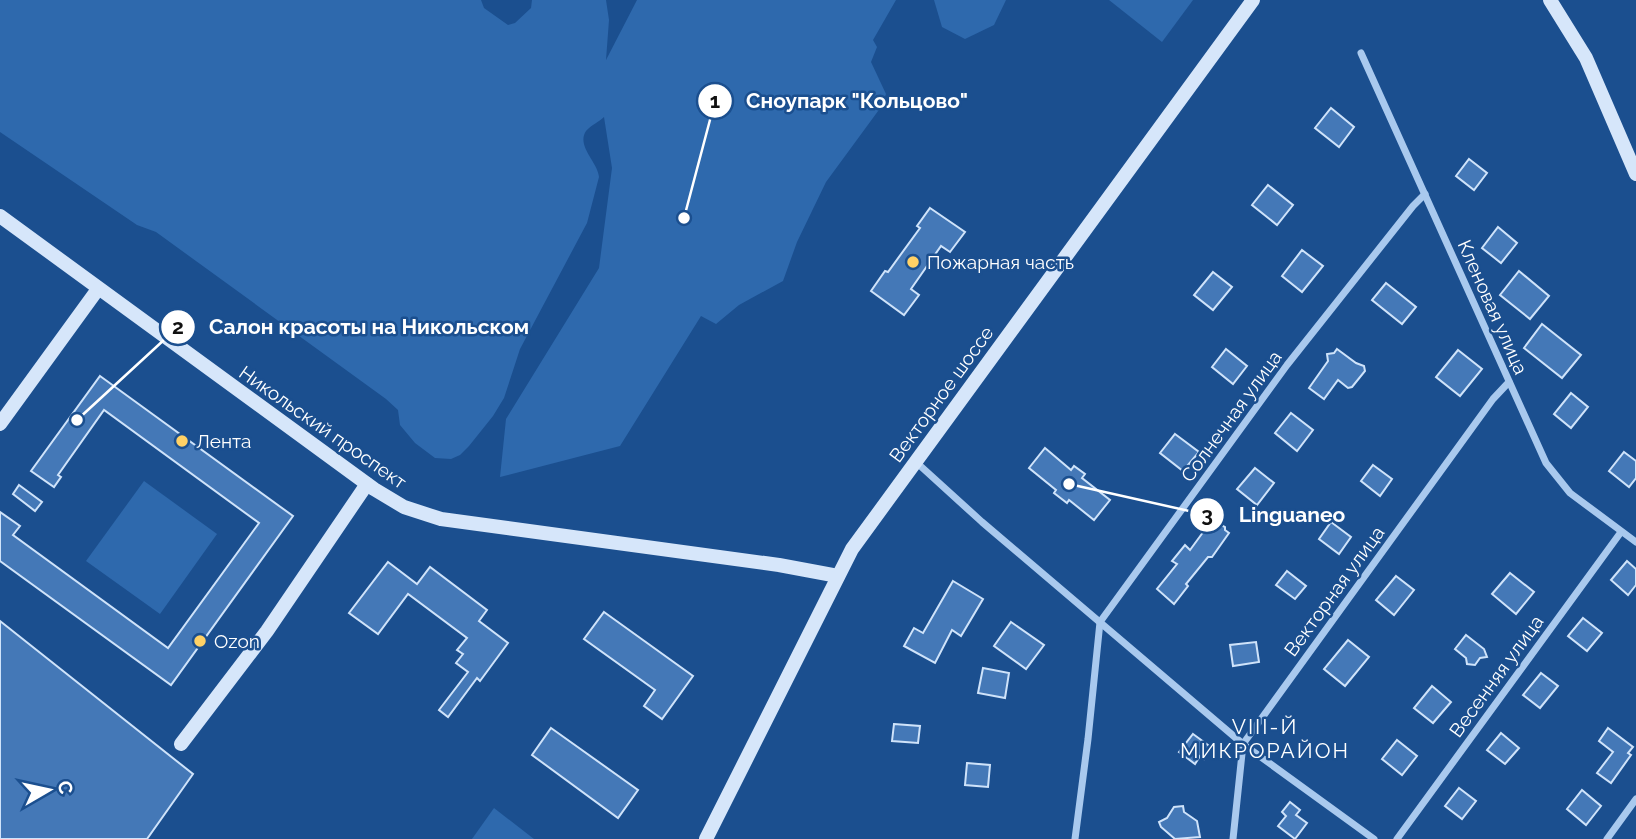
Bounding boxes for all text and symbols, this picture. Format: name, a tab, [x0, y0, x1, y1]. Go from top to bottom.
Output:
callout: Сноупарк "Кольцово"	[697, 80, 982, 122]
text: 1	[710, 88, 720, 113]
text: Сноупарк "Кольцово"	[746, 88, 968, 113]
street label: Кленовая улица	[1453, 236, 1533, 378]
place label: Пожарная часть	[927, 251, 1074, 273]
marker: Пожарная часть	[905, 254, 921, 270]
callout: Салон красоты на Никольском	[160, 306, 543, 348]
text: 2	[172, 314, 184, 339]
text: Салон красоты на Никольском	[209, 314, 529, 339]
street label: Векторное шоссе	[884, 322, 998, 466]
street label: Солнечная улица	[1176, 346, 1286, 486]
street label: Никольский проспект	[235, 361, 411, 493]
place label: Лента	[196, 430, 251, 452]
marker: Лента	[174, 433, 190, 449]
callout: Linguaneo	[1190, 494, 1359, 536]
text: 3	[1201, 502, 1213, 527]
text: Linguaneo	[1239, 502, 1346, 527]
street label: Векторная улица	[1280, 522, 1388, 660]
street label: Весенняя улица	[1444, 611, 1548, 741]
place label: Ozon	[214, 630, 260, 652]
marker: Ozon	[192, 633, 208, 649]
district label: VIII-Й МИКРОРАЙОН	[1180, 714, 1350, 763]
north arrow	[14, 755, 84, 825]
text: С	[54, 779, 78, 796]

